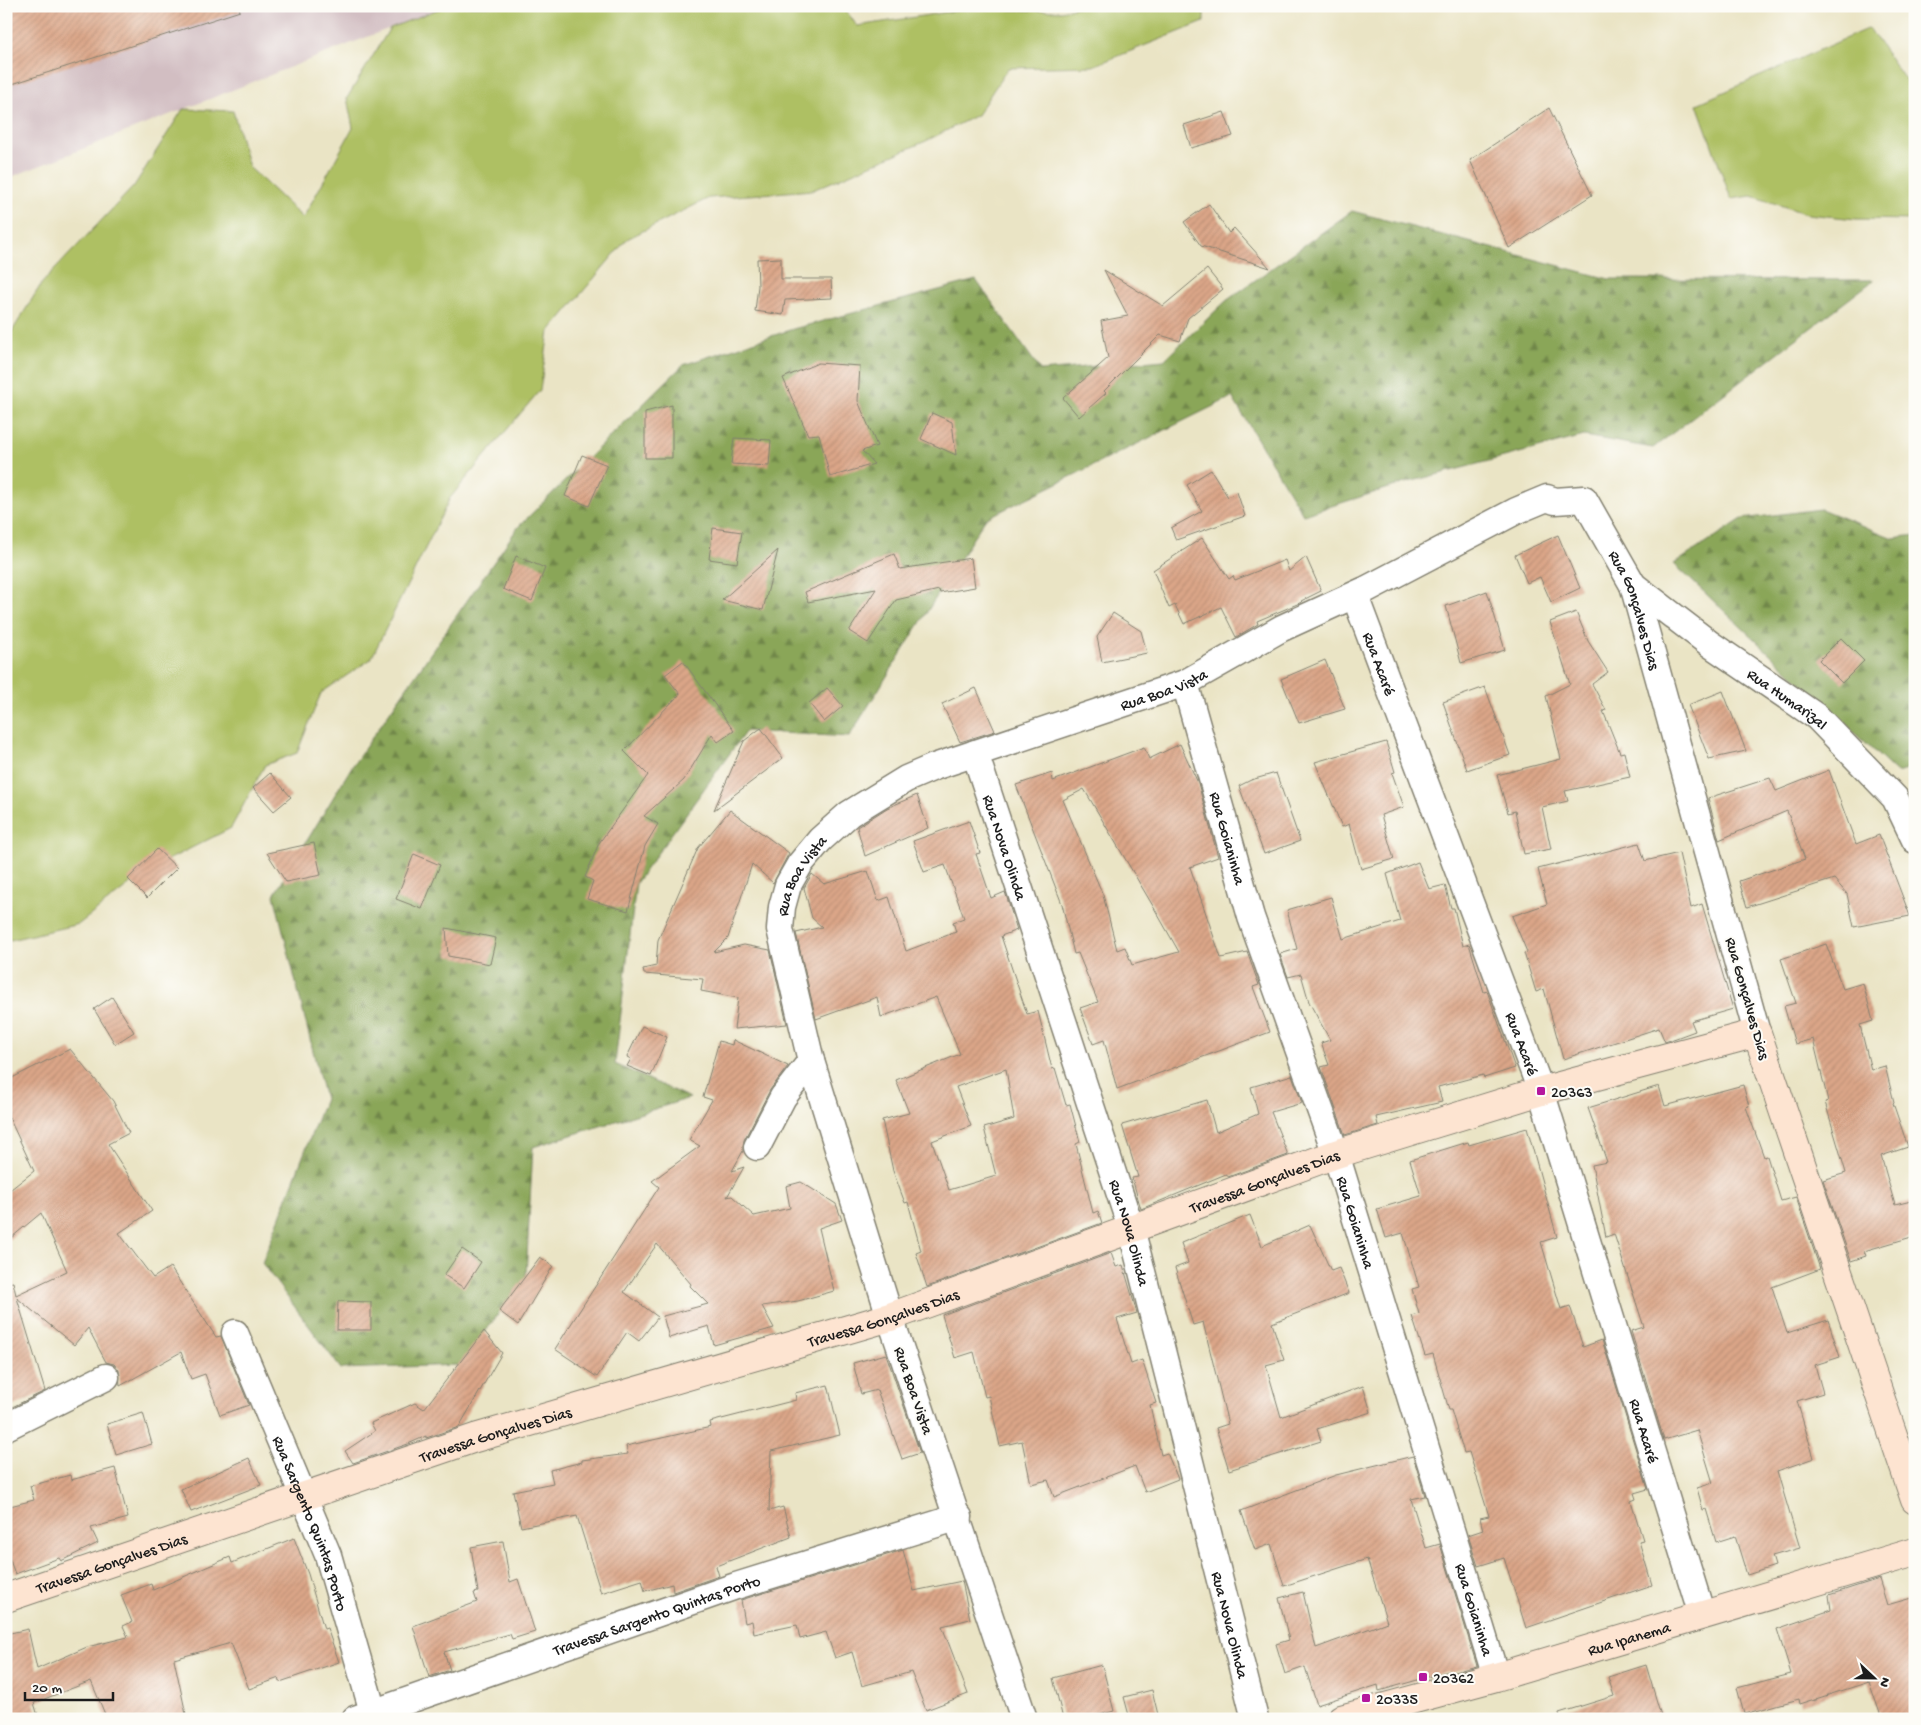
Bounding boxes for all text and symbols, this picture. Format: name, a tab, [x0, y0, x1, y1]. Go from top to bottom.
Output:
street label: Rua Gonçalves Dias	[1602, 548, 1662, 673]
street label: Rua Acaré	[1356, 630, 1398, 700]
street label: Rua Boa Vista	[1118, 666, 1213, 717]
street label: Rua Humarizal	[1742, 666, 1830, 735]
street label: Rua Goianinha	[1203, 790, 1248, 889]
street label: Rua Nova Olinda	[976, 793, 1029, 904]
street label: Rua Boa Vista	[775, 832, 833, 917]
street label: Rua Gonçalves Dias	[1719, 936, 1772, 1063]
street label: Rua Acaré	[1499, 1010, 1541, 1080]
marker: 20363	[1535, 1085, 1547, 1097]
place label: 20363	[1551, 1085, 1593, 1104]
street label: Travessa Gonçalves Dias	[1187, 1147, 1344, 1220]
street label: Rua Goianinha	[1330, 1175, 1377, 1273]
street label: Rua Nova Olinda	[1103, 1178, 1151, 1289]
street label: Travessa Gonçalves Dias	[805, 1286, 963, 1354]
street label: Rua Boa Vista	[888, 1345, 936, 1438]
street label: Rua Acaré	[1623, 1397, 1661, 1467]
street label: Travessa Gonçalves Dias	[417, 1404, 575, 1470]
street label: Rua Sargento Quintas Porto	[266, 1434, 350, 1614]
street label: Travessa Gonçalves Dias	[33, 1531, 191, 1600]
street label: Rua Goianinha	[1449, 1562, 1495, 1660]
street label: Rua Nova Olinda	[1205, 1570, 1251, 1682]
street label: Travessa Sargento Quintas Porto	[550, 1573, 763, 1662]
street label: Rua Ipanema	[1586, 1619, 1674, 1662]
north arrow	[1848, 1652, 1898, 1702]
scale bar	[25, 1670, 112, 1702]
marker: 20362	[1417, 1671, 1429, 1683]
place label: 20362	[1433, 1671, 1474, 1690]
text: N	[1874, 1675, 1893, 1689]
text: 20 m	[32, 1680, 62, 1698]
marker: 20335	[1360, 1692, 1372, 1704]
place label: 20335	[1376, 1692, 1418, 1711]

